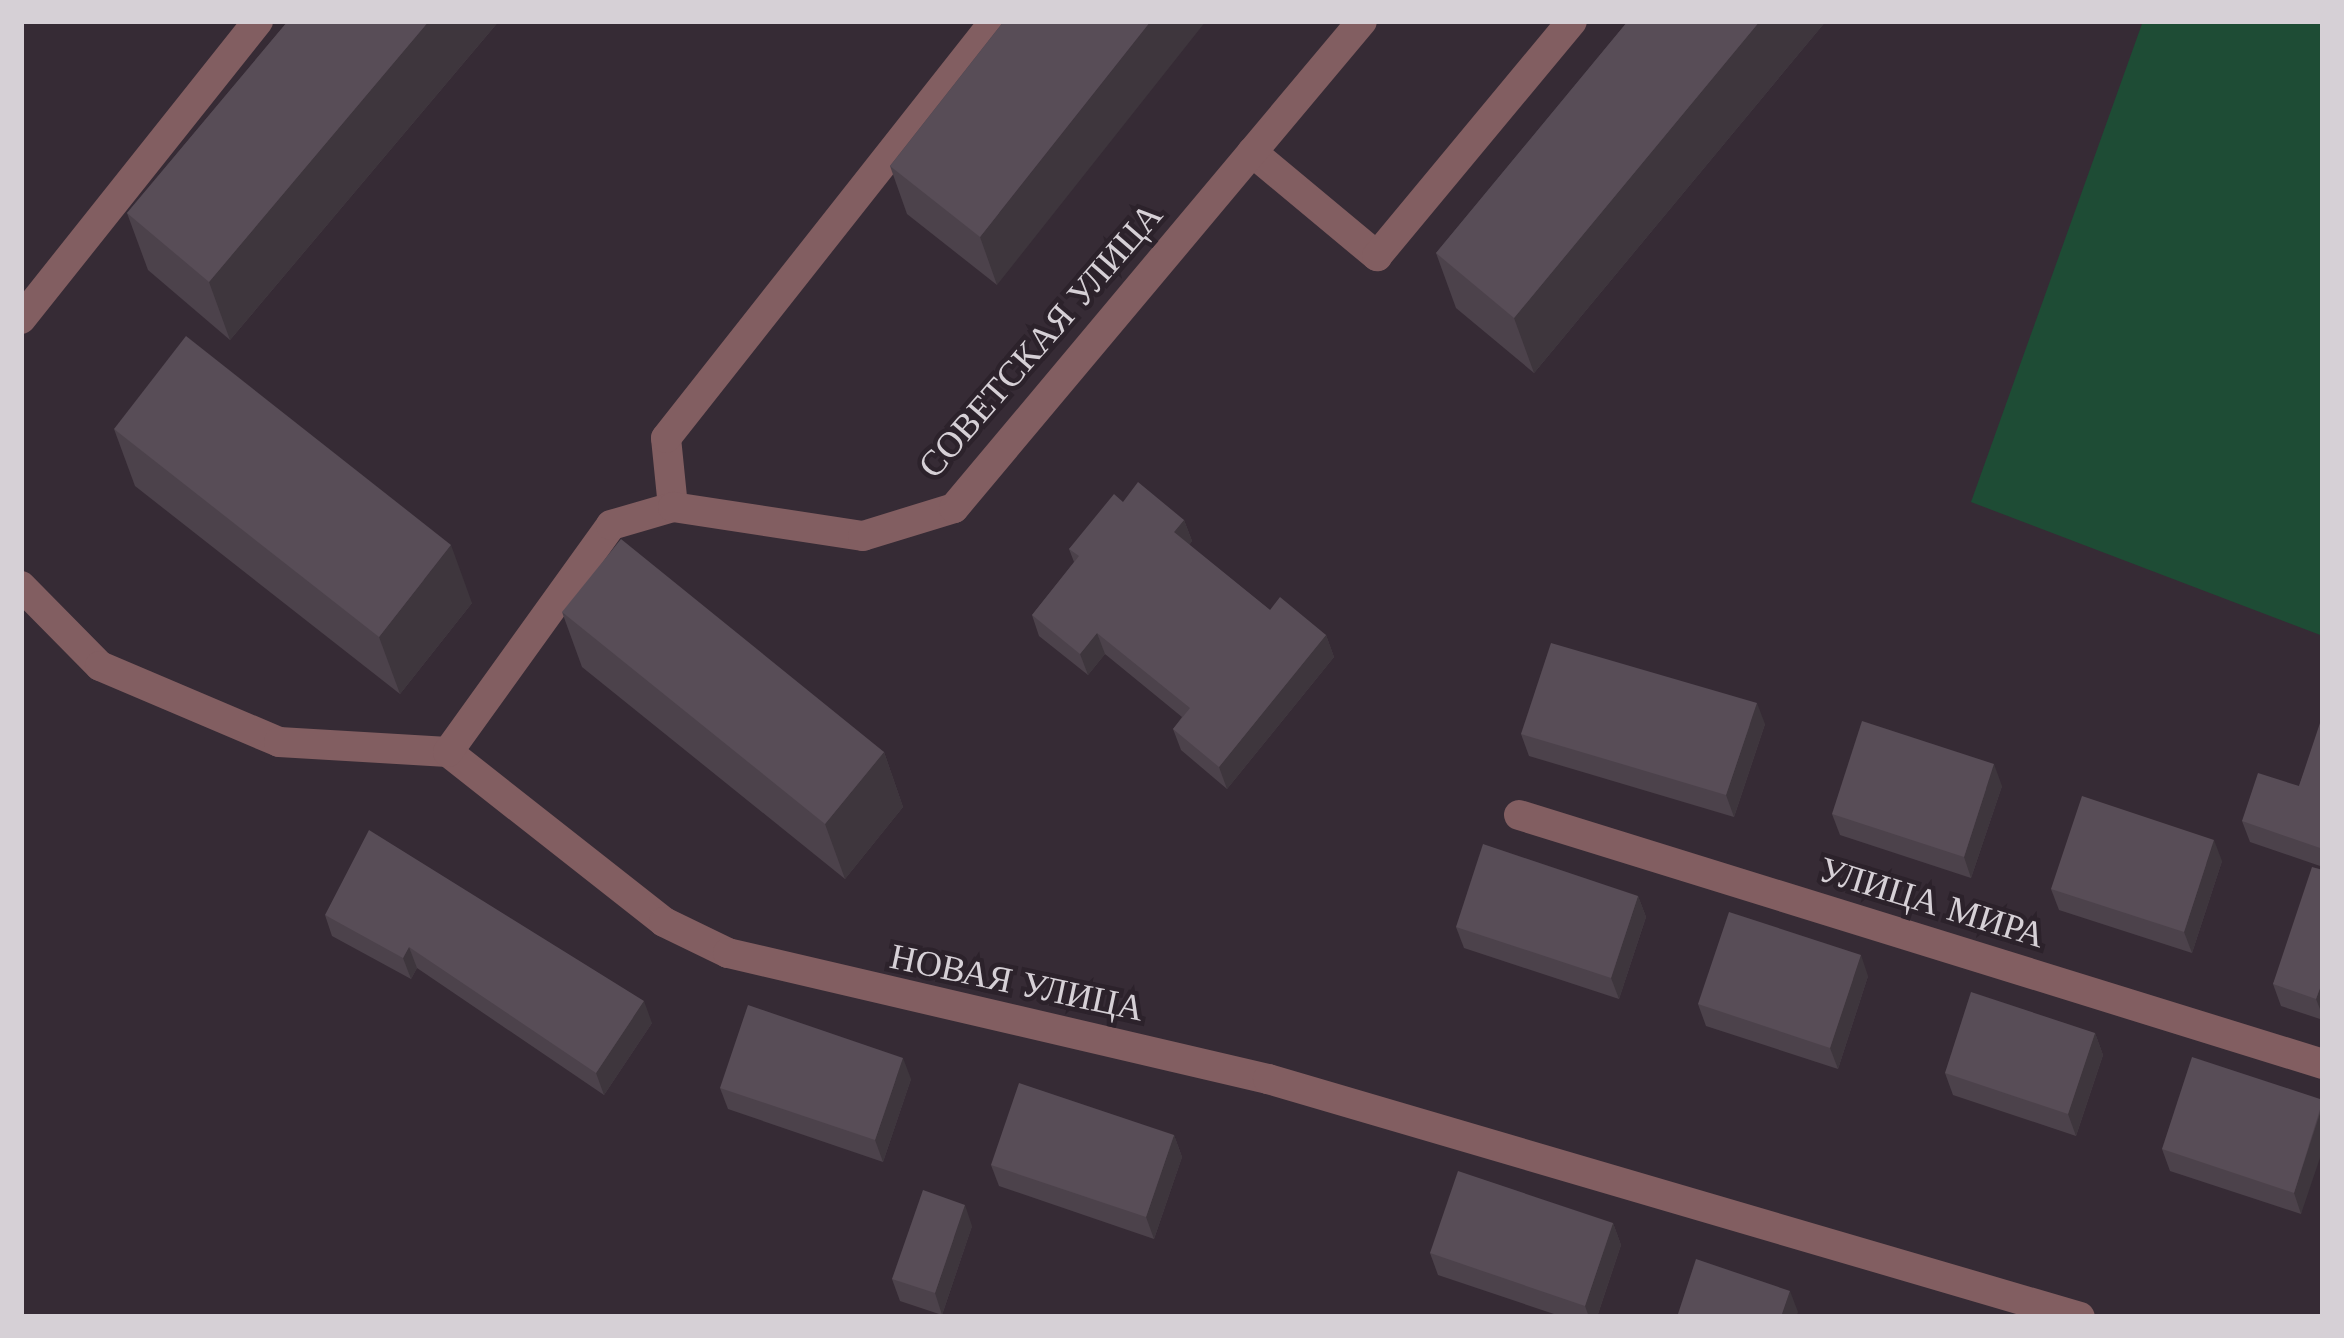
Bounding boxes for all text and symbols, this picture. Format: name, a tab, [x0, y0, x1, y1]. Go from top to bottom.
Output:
street label: СОВЕТСКАЯ УЛИЦА	[909, 194, 1171, 486]
street label: УЛИЦА МИРА	[1814, 847, 2050, 957]
street label: НОВАЯ УЛИЦА	[886, 934, 1148, 1030]

